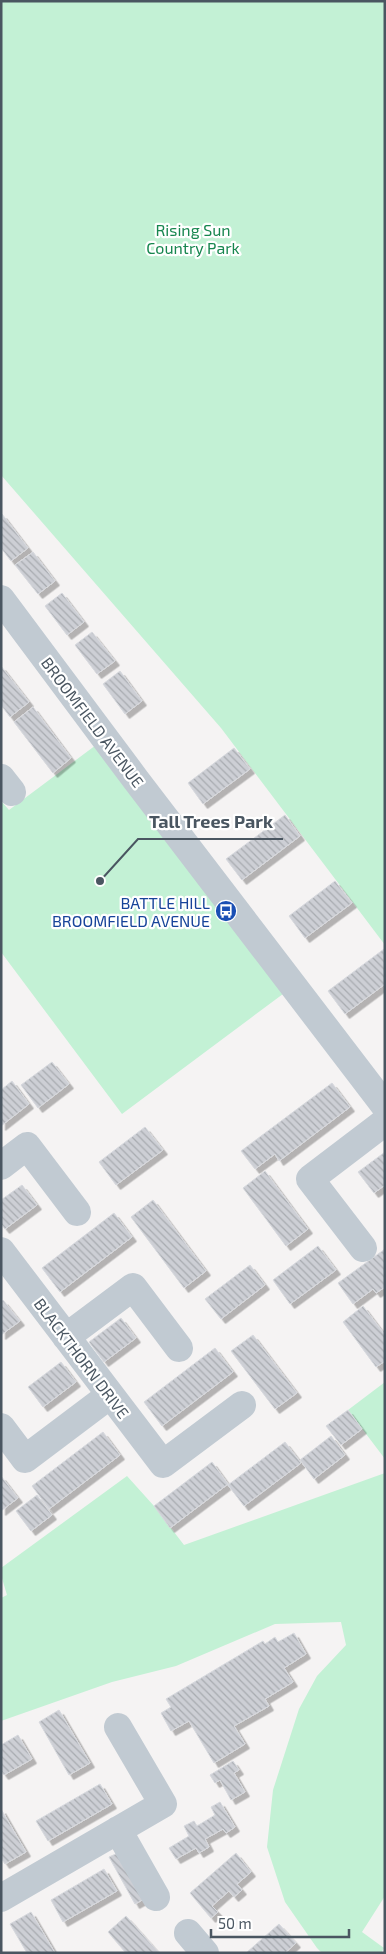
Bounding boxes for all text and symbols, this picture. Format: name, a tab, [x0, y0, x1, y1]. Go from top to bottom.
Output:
park label: Rising Sun Country Park	[146, 220, 240, 257]
street label: BROOMFIELD AVENUE	[38, 653, 148, 791]
callout: Tall Trees Park	[138, 806, 283, 839]
text: Tall Trees Park	[149, 810, 273, 832]
place label: BATTLE HILL BROOMFIELD AVENUE	[52, 893, 210, 930]
bus stop icon: BATTLE HILL BROOMFIELD AVENUE	[214, 899, 238, 923]
street label: BLACKTHORN DRIVE	[31, 1294, 133, 1422]
scale bar	[211, 1906, 348, 1938]
text: 50 m	[218, 1914, 252, 1932]

